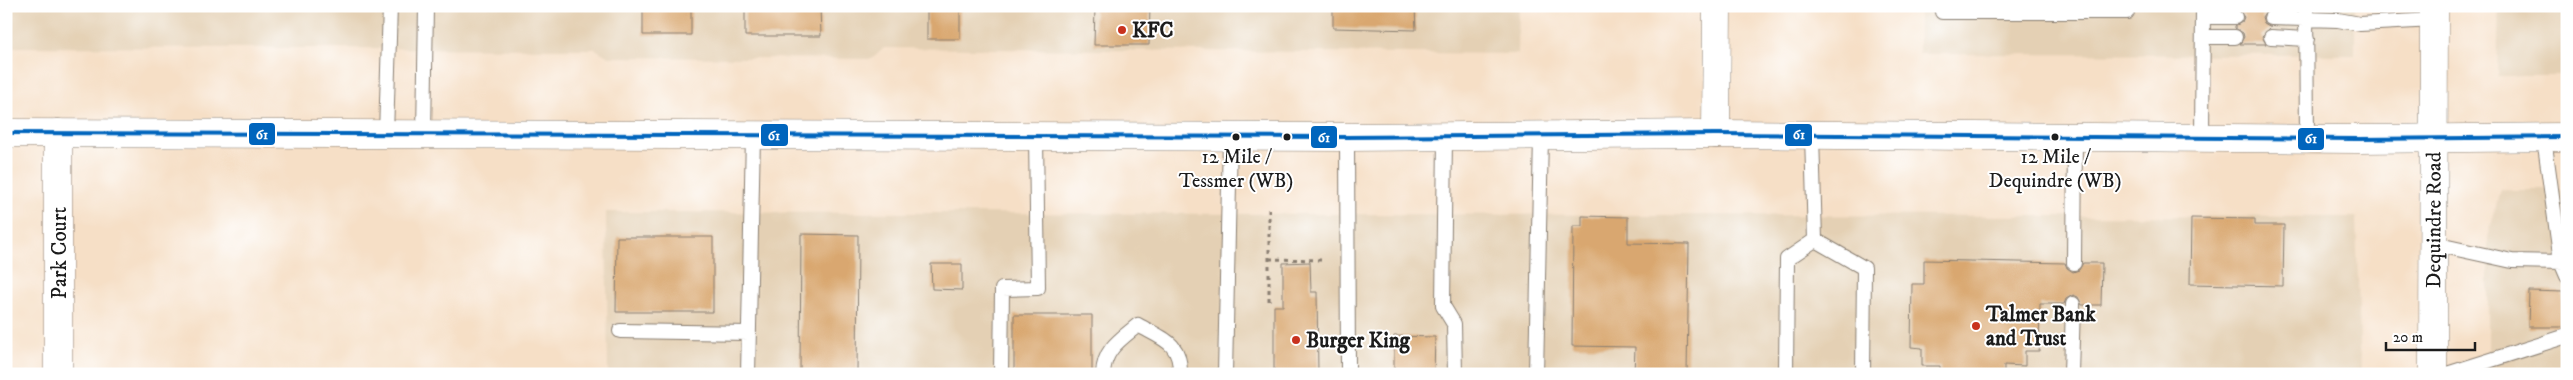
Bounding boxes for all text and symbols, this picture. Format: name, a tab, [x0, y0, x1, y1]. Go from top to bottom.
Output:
place label: KFC	[1132, 18, 1174, 44]
marker: KFC	[1116, 24, 1128, 36]
line badge: 61	[248, 122, 276, 146]
line badge: 61	[760, 123, 789, 147]
line badge: 61	[1784, 123, 1813, 147]
line badge: 61	[1310, 125, 1338, 149]
text: 61	[256, 126, 268, 144]
text: 61	[1793, 126, 1805, 144]
text: 61	[768, 127, 780, 145]
line badge: 61	[2297, 127, 2325, 151]
text: 61	[1318, 129, 1330, 147]
text: 61	[2305, 130, 2317, 148]
marker: 12 Mile / Tessmer (WB)	[1231, 132, 1241, 142]
unlabelled marker	[1282, 132, 1292, 142]
marker: 12 Mile / Dequindre (WB)	[2050, 132, 2060, 142]
place label: 12 Mile / Tessmer (WB)	[1179, 145, 1293, 194]
place label: 12 Mile / Dequindre (WB)	[1989, 145, 2122, 194]
street label: Dequindre Road	[2421, 151, 2448, 288]
street label: Park Court	[47, 206, 73, 299]
place label: Talmer Bank and Trust	[1985, 302, 2096, 352]
marker: Talmer Bank and Trust	[1970, 320, 1982, 332]
scale bar	[2386, 320, 2474, 352]
place label: Burger King	[1306, 328, 1411, 354]
text: 20 m	[2393, 328, 2423, 347]
marker: Burger King	[1290, 334, 1302, 346]

